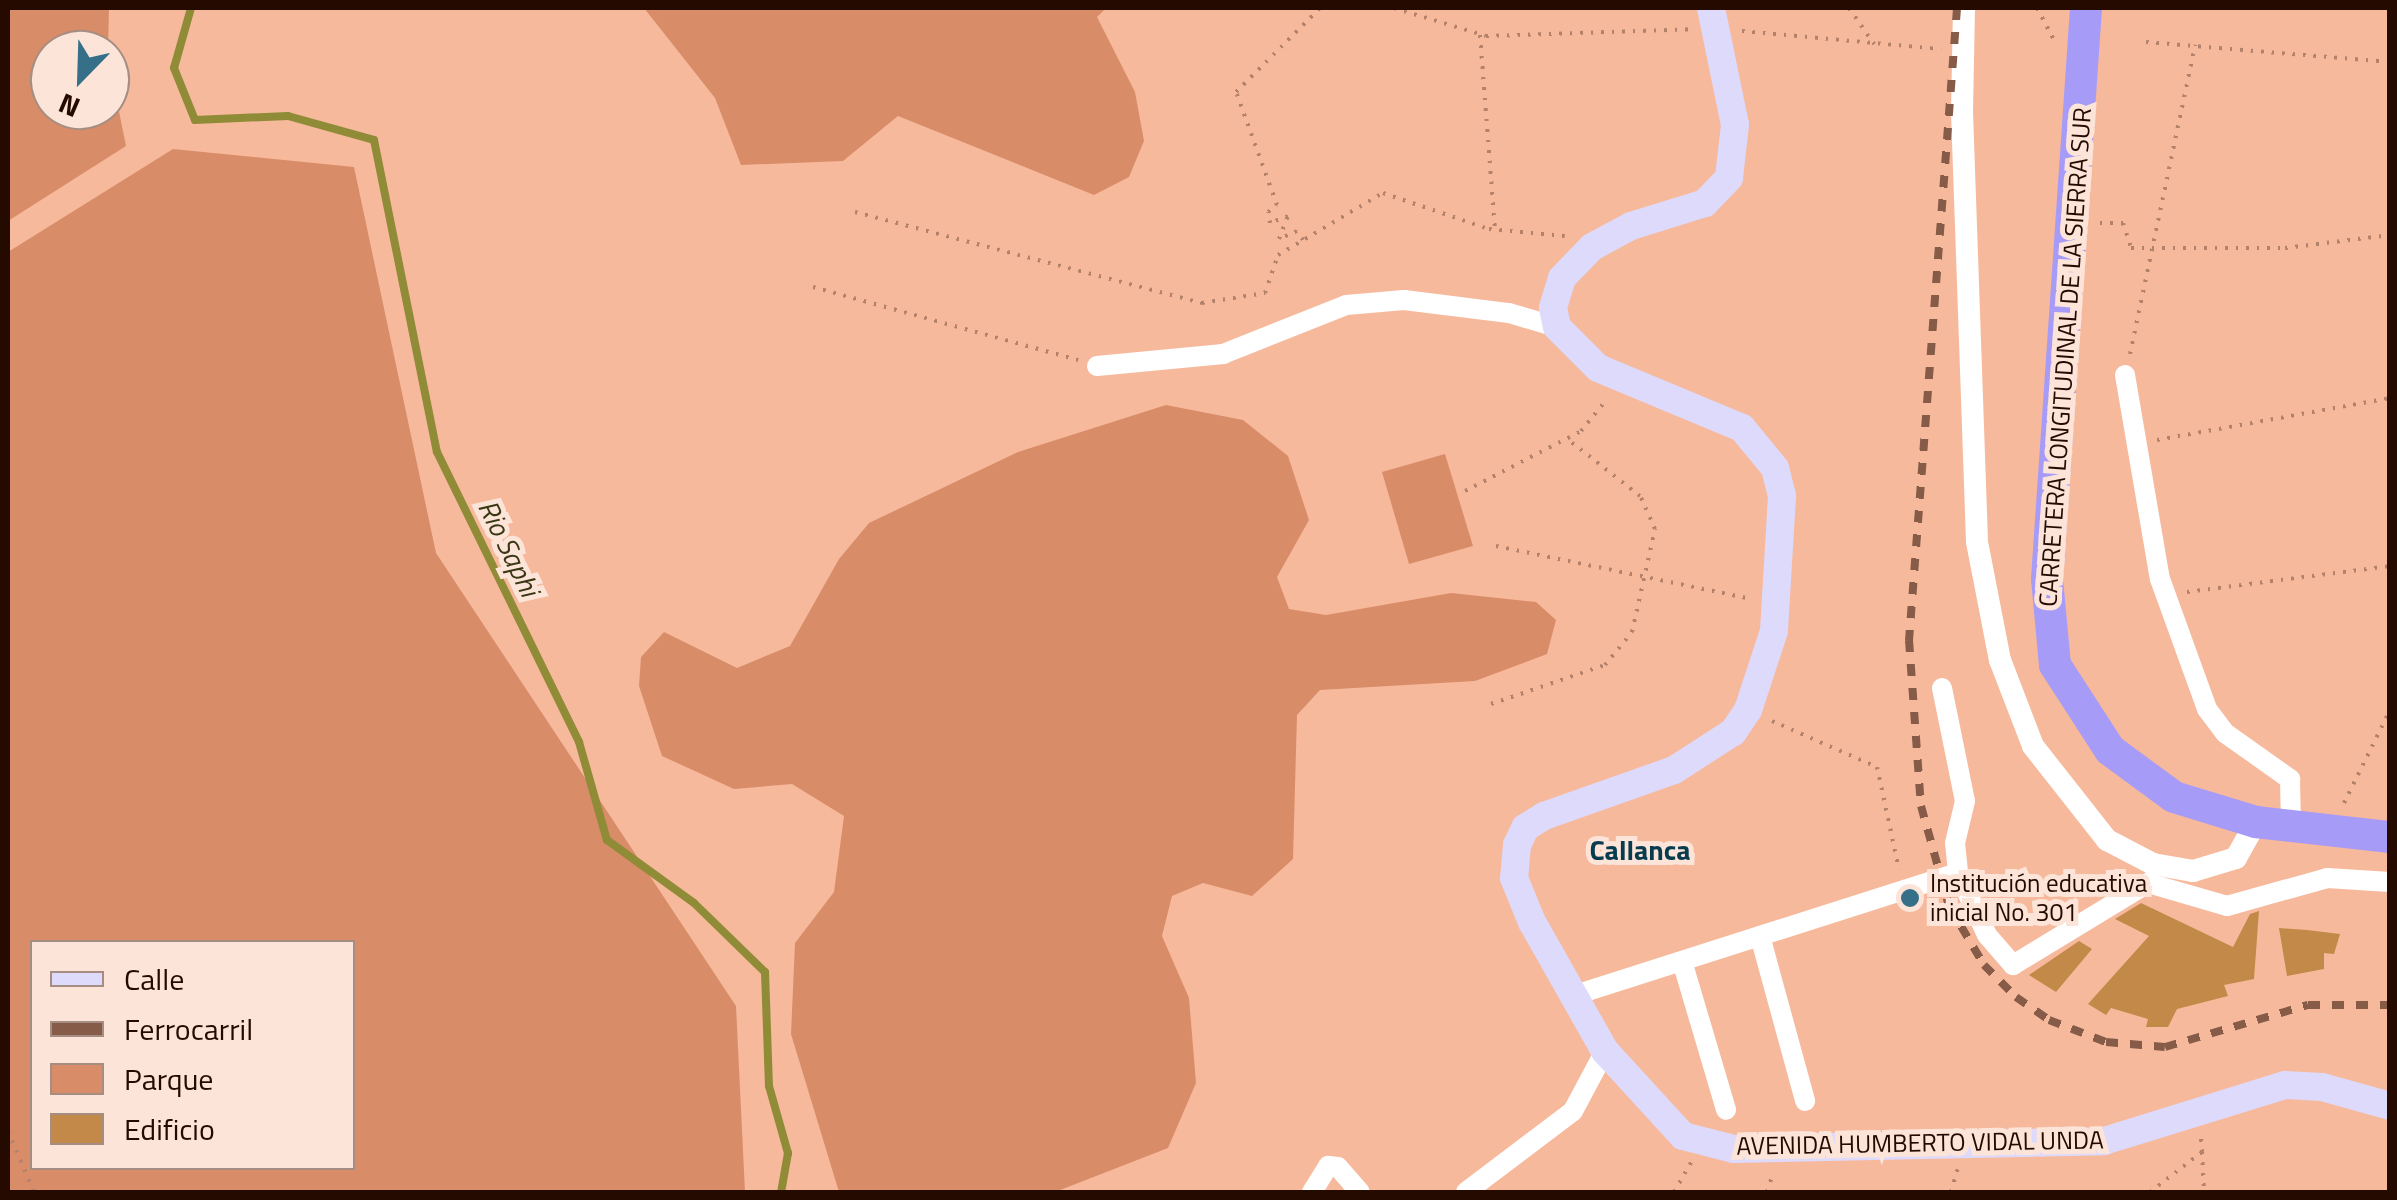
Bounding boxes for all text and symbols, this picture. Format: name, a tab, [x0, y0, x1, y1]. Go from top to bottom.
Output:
north arrow	[30, 30, 130, 130]
text: N	[52, 83, 86, 130]
street label: CARRETERA LONGITUDINAL DE LA SIERRA SUR	[2033, 106, 2097, 608]
water label: Rio Saphi	[471, 494, 547, 602]
district label: Callanca	[1589, 833, 1691, 867]
place label: Institución educativa inicial No. 301	[1930, 869, 2147, 928]
marker: Institución educativa inicial No. 301	[1899, 887, 1921, 909]
legend	[30, 940, 355, 1170]
text: Calle	[124, 956, 184, 1002]
text: Ferrocarril	[124, 1006, 253, 1052]
text: Parque	[124, 1056, 214, 1102]
text: Edificio	[124, 1106, 215, 1152]
street label: AVENIDA HUMBERTO VIDAL UNDA	[1736, 1125, 2104, 1161]

